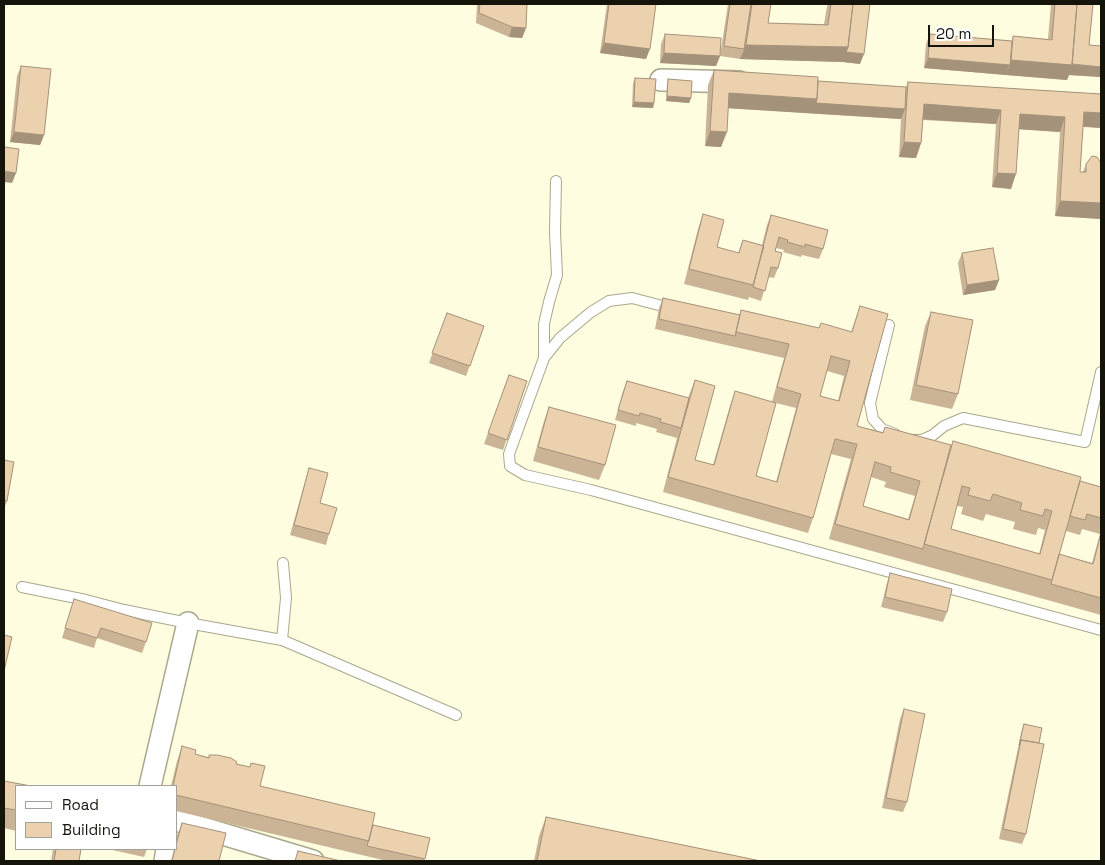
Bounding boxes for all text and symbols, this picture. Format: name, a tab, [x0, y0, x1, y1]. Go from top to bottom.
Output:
scale bar	[930, 15, 996, 47]
text: 20 m	[936, 24, 971, 43]
legend	[15, 785, 178, 850]
text: Road	[62, 795, 99, 814]
text: Building	[62, 820, 121, 839]

